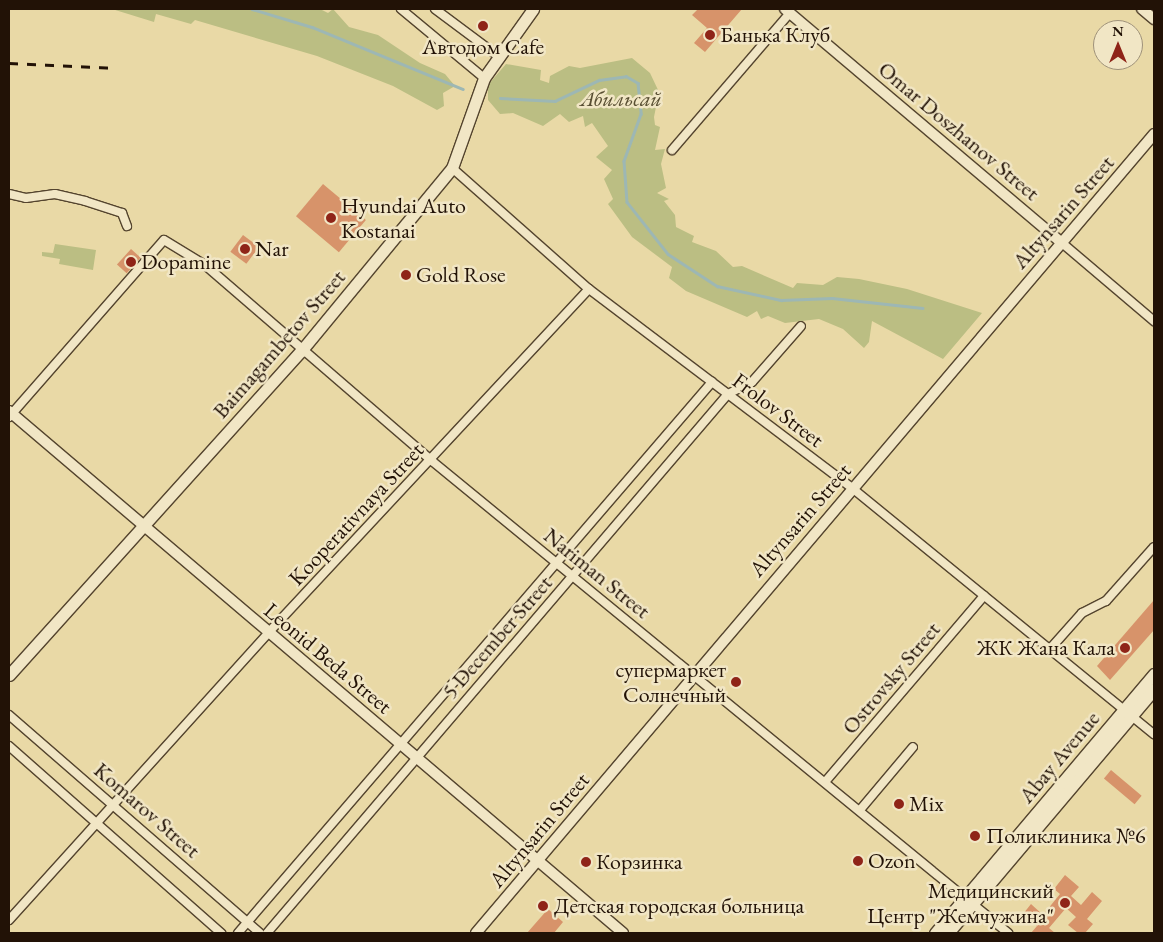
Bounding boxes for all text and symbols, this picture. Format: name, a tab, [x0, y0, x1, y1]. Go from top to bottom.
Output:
marker: Автодом Cafe	[477, 20, 489, 32]
north arrow	[1093, 20, 1143, 70]
place label: Банька Клуб	[720, 22, 830, 48]
text: N	[1112, 22, 1124, 40]
marker: Банька Клуб	[704, 29, 716, 41]
place label: Автодом Cafe	[422, 34, 544, 60]
street label: Omar Doszhanov Street	[873, 56, 1045, 206]
park label: Абильсай	[580, 86, 662, 112]
street label: Altynsarin Street	[1007, 150, 1119, 274]
place label: Hyundai Auto Kostanai	[341, 192, 466, 244]
marker: Hyundai Auto Kostanai	[325, 212, 337, 224]
place label: Nar	[255, 236, 289, 262]
marker: Nar	[239, 243, 251, 255]
place label: Dopamine	[141, 249, 231, 275]
marker: Dopamine	[125, 256, 137, 268]
place label: Gold Rose	[416, 262, 506, 288]
street label: Baimagambetov Street	[207, 264, 351, 424]
marker: Gold Rose	[400, 269, 412, 281]
street label: Frolov Street	[727, 367, 829, 453]
street label: Kooperativnaya Street	[283, 437, 429, 591]
street label: Altynsarin Street	[744, 458, 856, 582]
street label: Nariman Street	[538, 522, 656, 624]
street label: 5 December Street	[436, 570, 558, 704]
street label: Leonid Beda Street	[259, 597, 397, 719]
street label: Ostrovsky Street	[836, 617, 946, 739]
place label: ЖК Жана Кала	[977, 635, 1115, 661]
marker: ЖК Жана Кала	[1119, 642, 1131, 654]
place label: супермаркет Солнечный	[615, 656, 726, 708]
marker: супермаркет Солнечный	[730, 676, 742, 688]
street label: Abay Avenue	[1013, 706, 1105, 808]
street label: Komarov Street	[89, 757, 205, 863]
street label: Altynsarin Street	[483, 767, 595, 893]
place label: Mix	[909, 791, 944, 817]
marker: Mix	[893, 798, 905, 810]
place label: Поликлиника №6	[986, 823, 1146, 849]
marker: Поликлиника №6	[968, 829, 982, 843]
place label: Ozon	[868, 848, 916, 874]
place label: Корзинка	[596, 849, 683, 875]
marker: Ozon	[852, 855, 864, 867]
marker: Корзинка	[580, 856, 592, 868]
place label: Медицинский Центр "Жемчужина"	[867, 877, 1054, 928]
place label: Детская городская больница	[554, 893, 804, 919]
marker: Медицинский Центр "Жемчужина"	[1058, 896, 1072, 910]
marker: Детская городская больница	[536, 899, 550, 913]

